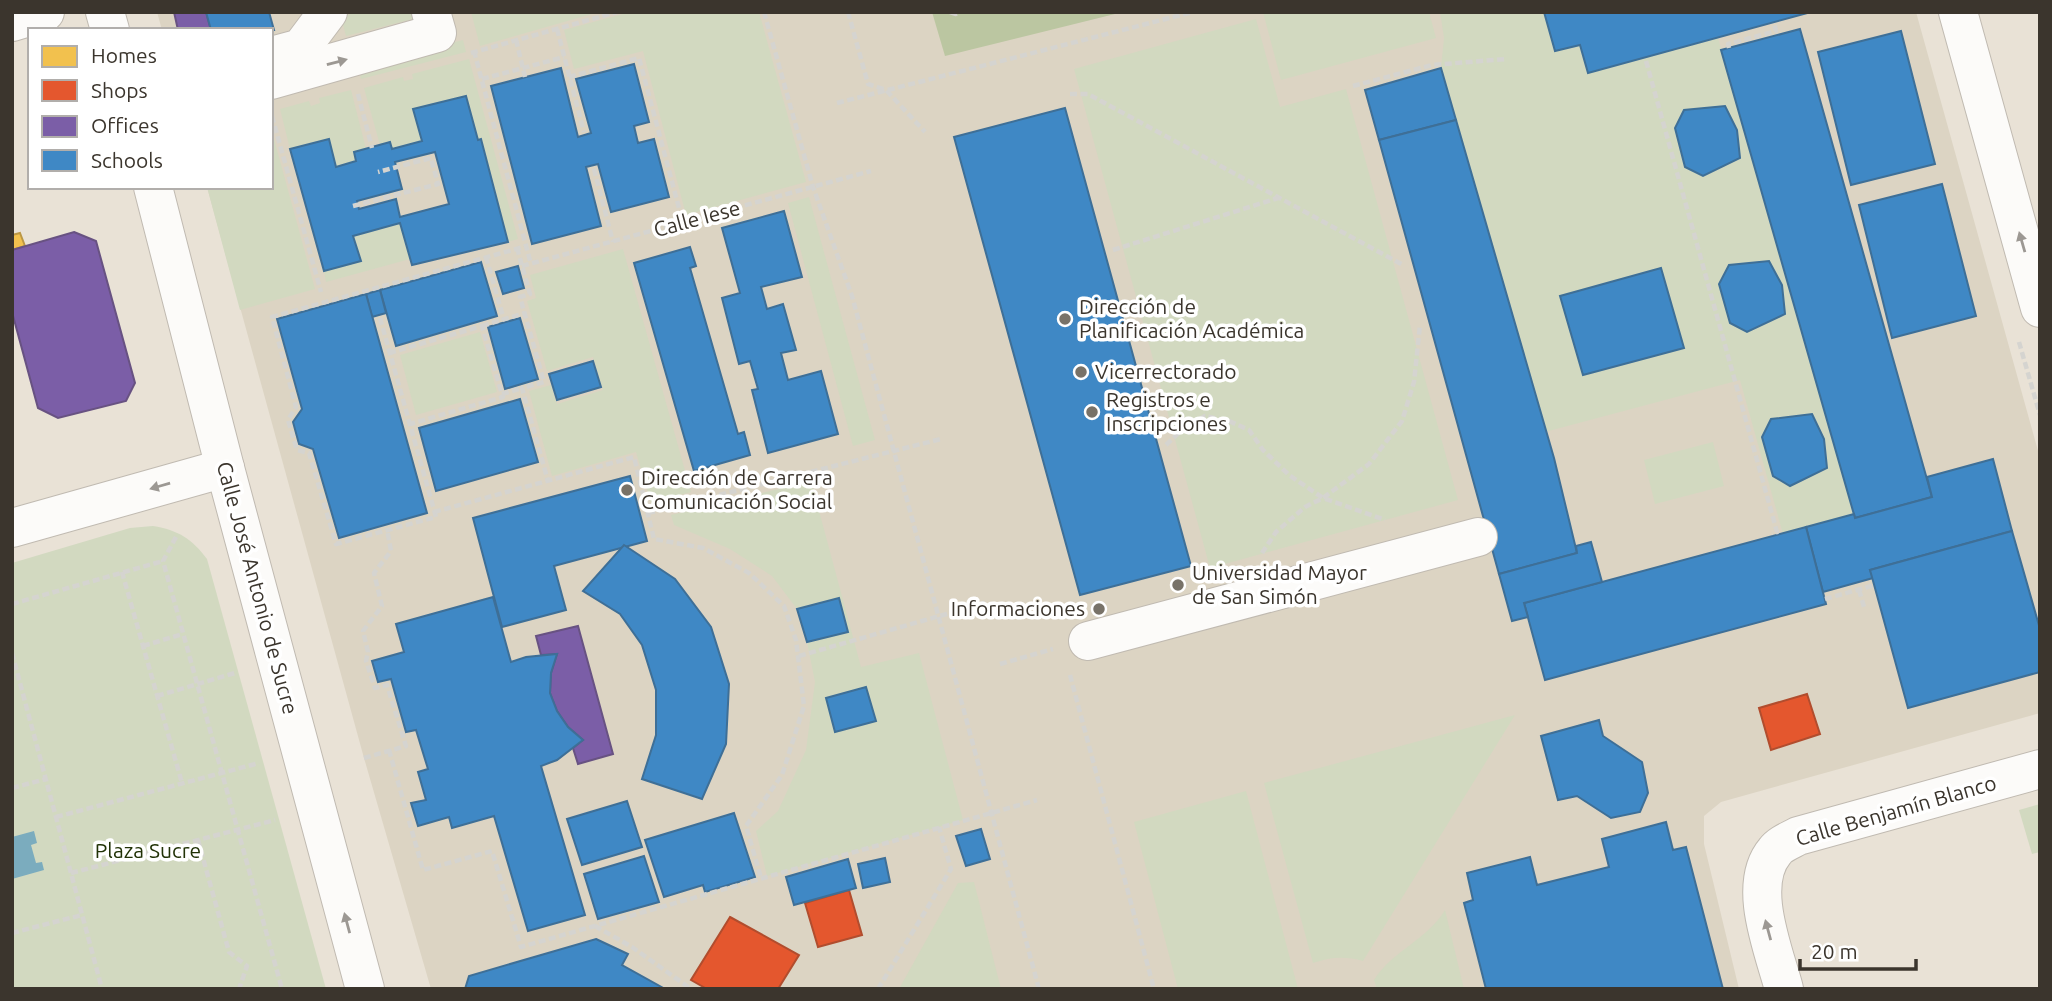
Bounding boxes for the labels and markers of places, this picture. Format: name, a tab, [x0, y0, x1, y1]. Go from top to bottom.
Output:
place label: Dirección de Planificación Académica	[1079, 294, 1304, 342]
marker: Dirección de Planificación Académica	[1057, 311, 1073, 327]
place label: Vicerrectorado	[1095, 359, 1236, 383]
marker: Vicerrectorado	[1073, 364, 1089, 380]
place label: Registros e Inscripciones	[1106, 387, 1227, 435]
marker: Registros e Inscripciones	[1084, 404, 1100, 420]
place label: Dirección de Carrera Comunicación Social	[641, 465, 833, 513]
marker: Dirección de Carrera Comunicación Social	[619, 482, 635, 498]
place label: Universidad Mayor de San Simón	[1192, 560, 1367, 608]
marker: Universidad Mayor de San Simón	[1170, 577, 1186, 593]
place label: Informaciones	[951, 596, 1085, 620]
marker: Informaciones	[1091, 601, 1107, 617]

